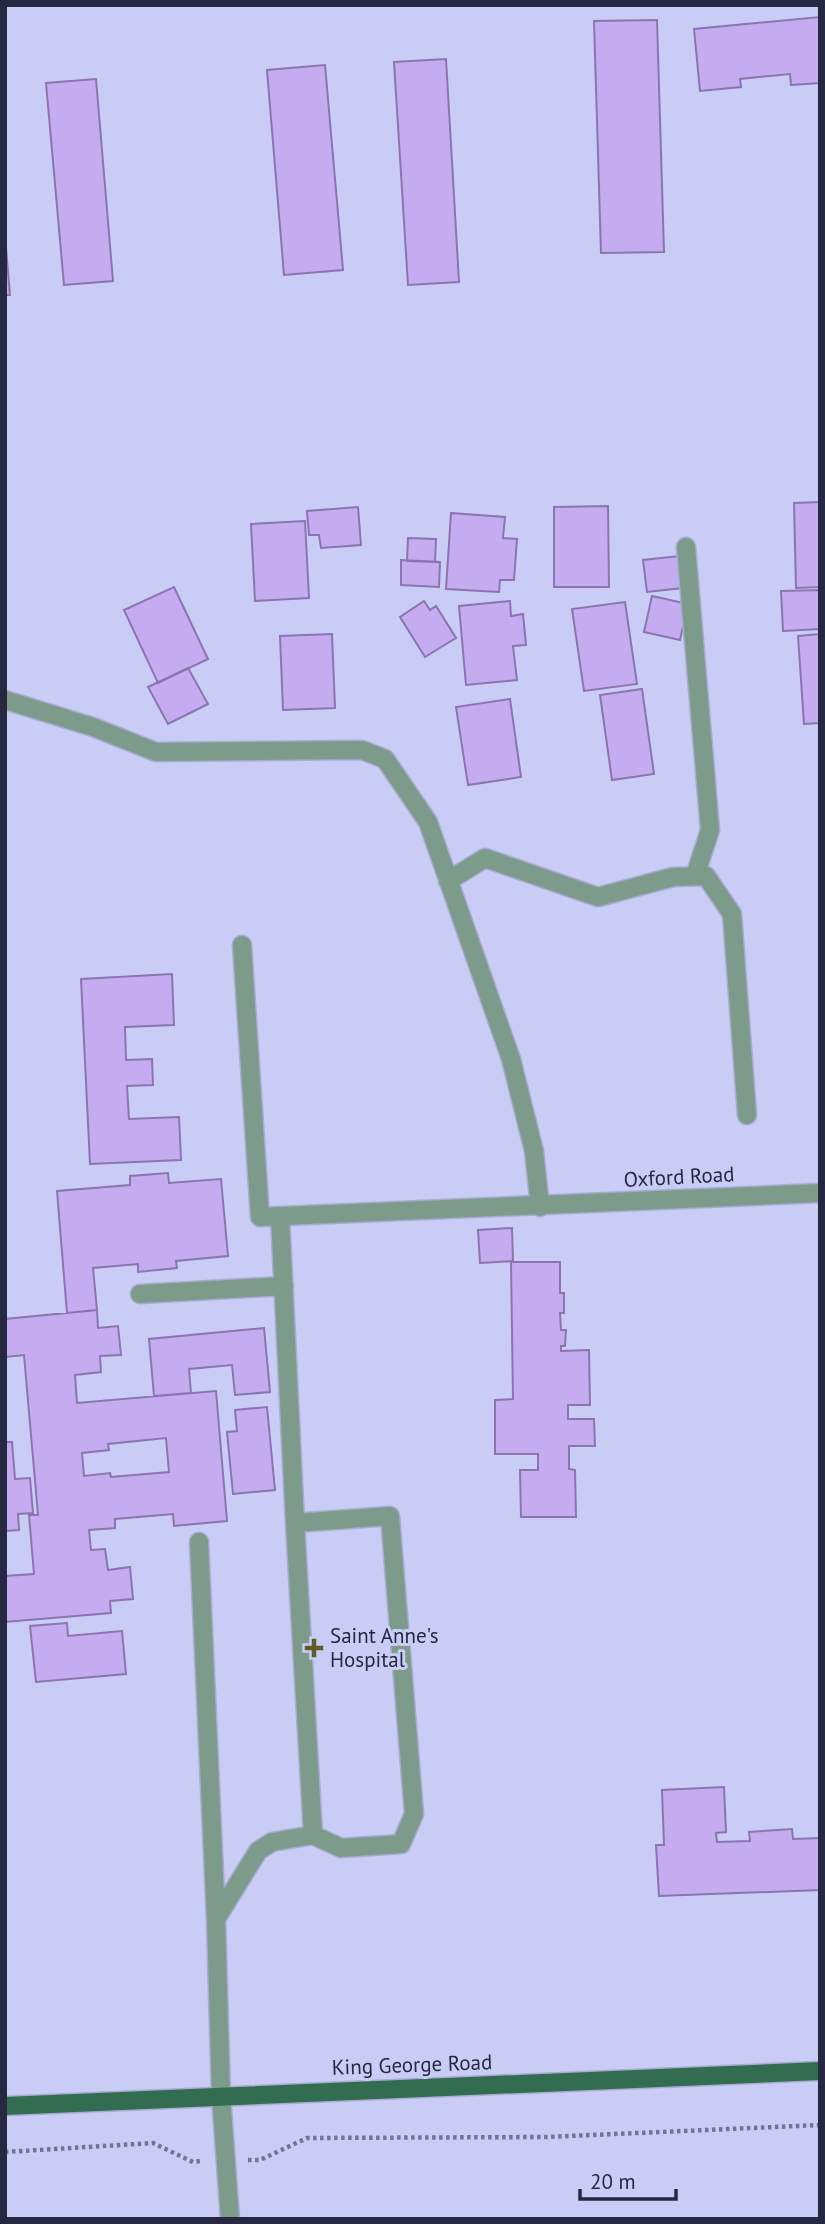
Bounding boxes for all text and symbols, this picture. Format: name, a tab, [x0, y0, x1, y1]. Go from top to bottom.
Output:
street label: Oxford Road	[623, 1160, 735, 1193]
place label: Saint Anne's Hospital	[330, 1622, 439, 1673]
marker: Saint Anne's Hospital	[304, 1638, 324, 1658]
street label: King George Road	[331, 2048, 493, 2081]
scale bar	[580, 2158, 676, 2202]
text: 20 m	[590, 2168, 636, 2195]

